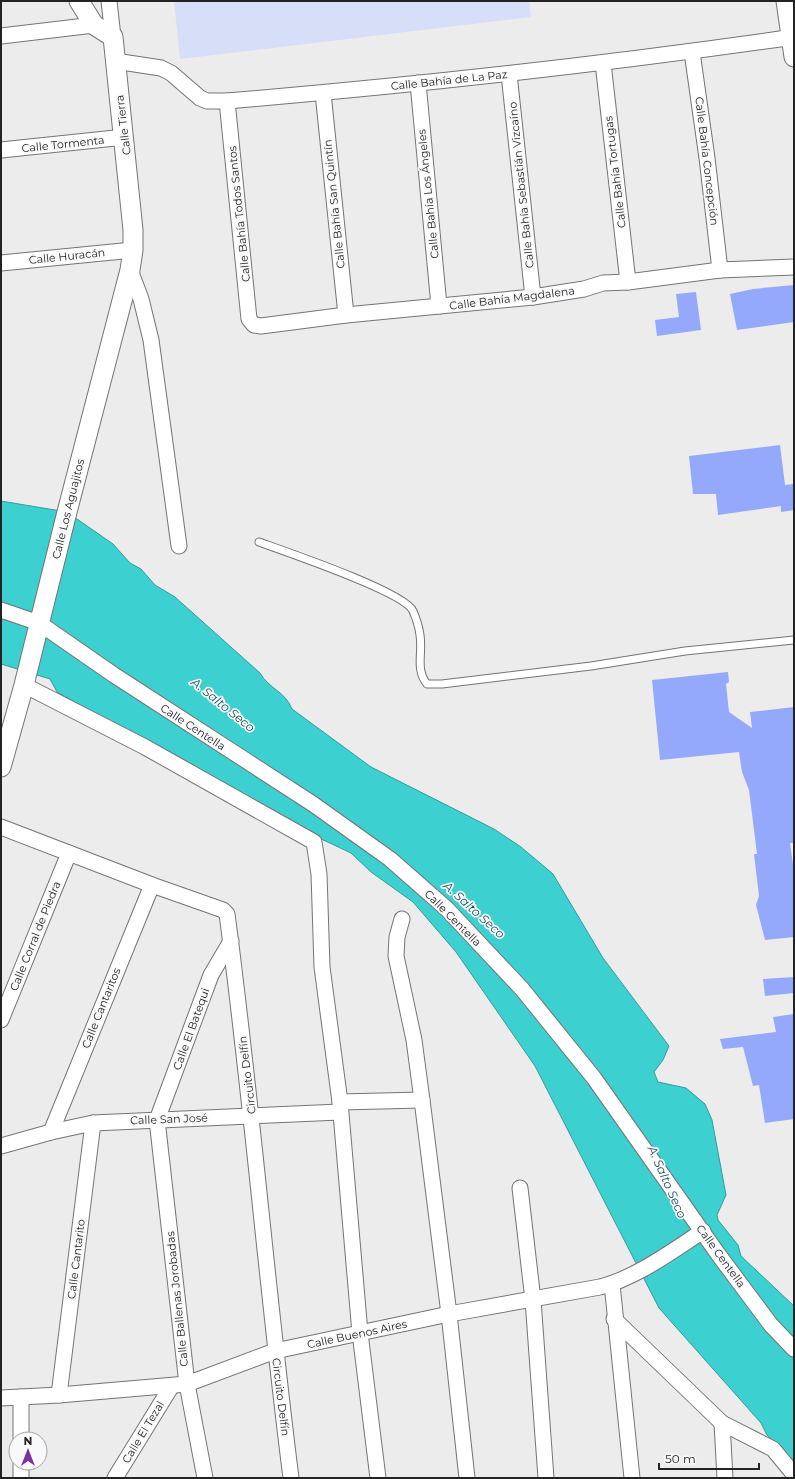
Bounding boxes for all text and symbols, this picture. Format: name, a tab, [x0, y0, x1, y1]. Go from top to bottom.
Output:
street label: Calle Bahía de La Paz	[390, 67, 508, 93]
street label: Calle Tierra	[112, 94, 134, 156]
street label: Calle Bahía Concepción	[692, 96, 722, 226]
street label: Calle Bahía Sebastián Vizcaíno	[505, 101, 537, 269]
street label: Calle Bahía Tortugas	[601, 115, 629, 229]
street label: Calle Bahía Los Ángeles	[414, 128, 442, 259]
street label: Calle Tormenta	[21, 133, 105, 155]
street label: Calle Bahía San Quintín	[320, 139, 348, 269]
street label: Calle Bahía Todos Santos	[225, 145, 253, 283]
street label: Calle Huracán	[28, 245, 106, 267]
street label: Calle Bahía Magdalena	[449, 283, 575, 313]
street label: Calle Los Aguajitos	[49, 457, 87, 561]
water label: A. Salto Seco	[188, 674, 259, 735]
street label: Calle Centella	[158, 701, 228, 753]
water label: A. Salto Seco	[440, 877, 509, 941]
street label: Calle Corral de Piedra	[7, 879, 63, 993]
street label: Calle Centella	[422, 887, 484, 949]
street label: Calle Cantaritos	[78, 965, 124, 1050]
street label: Calle El Batequi	[170, 986, 212, 1072]
street label: Circuito Delfín	[235, 1035, 259, 1115]
street label: Calle San José	[130, 1111, 208, 1127]
water label: A. Salto Seco	[644, 1142, 690, 1221]
street label: Calle Cantarito	[64, 1218, 88, 1300]
street label: Calle Centella	[693, 1222, 749, 1290]
street label: Calle Ballenas Jorobadas	[163, 1230, 191, 1367]
street label: Calle Buenos Aires	[306, 1316, 409, 1351]
street label: Circuito Delfín	[269, 1357, 293, 1437]
street label: Calle El Tezal	[119, 1398, 167, 1466]
north arrow	[8, 1431, 48, 1471]
text: N	[24, 1434, 32, 1448]
scale bar	[659, 1445, 759, 1471]
text: 50 m	[665, 1451, 696, 1466]

